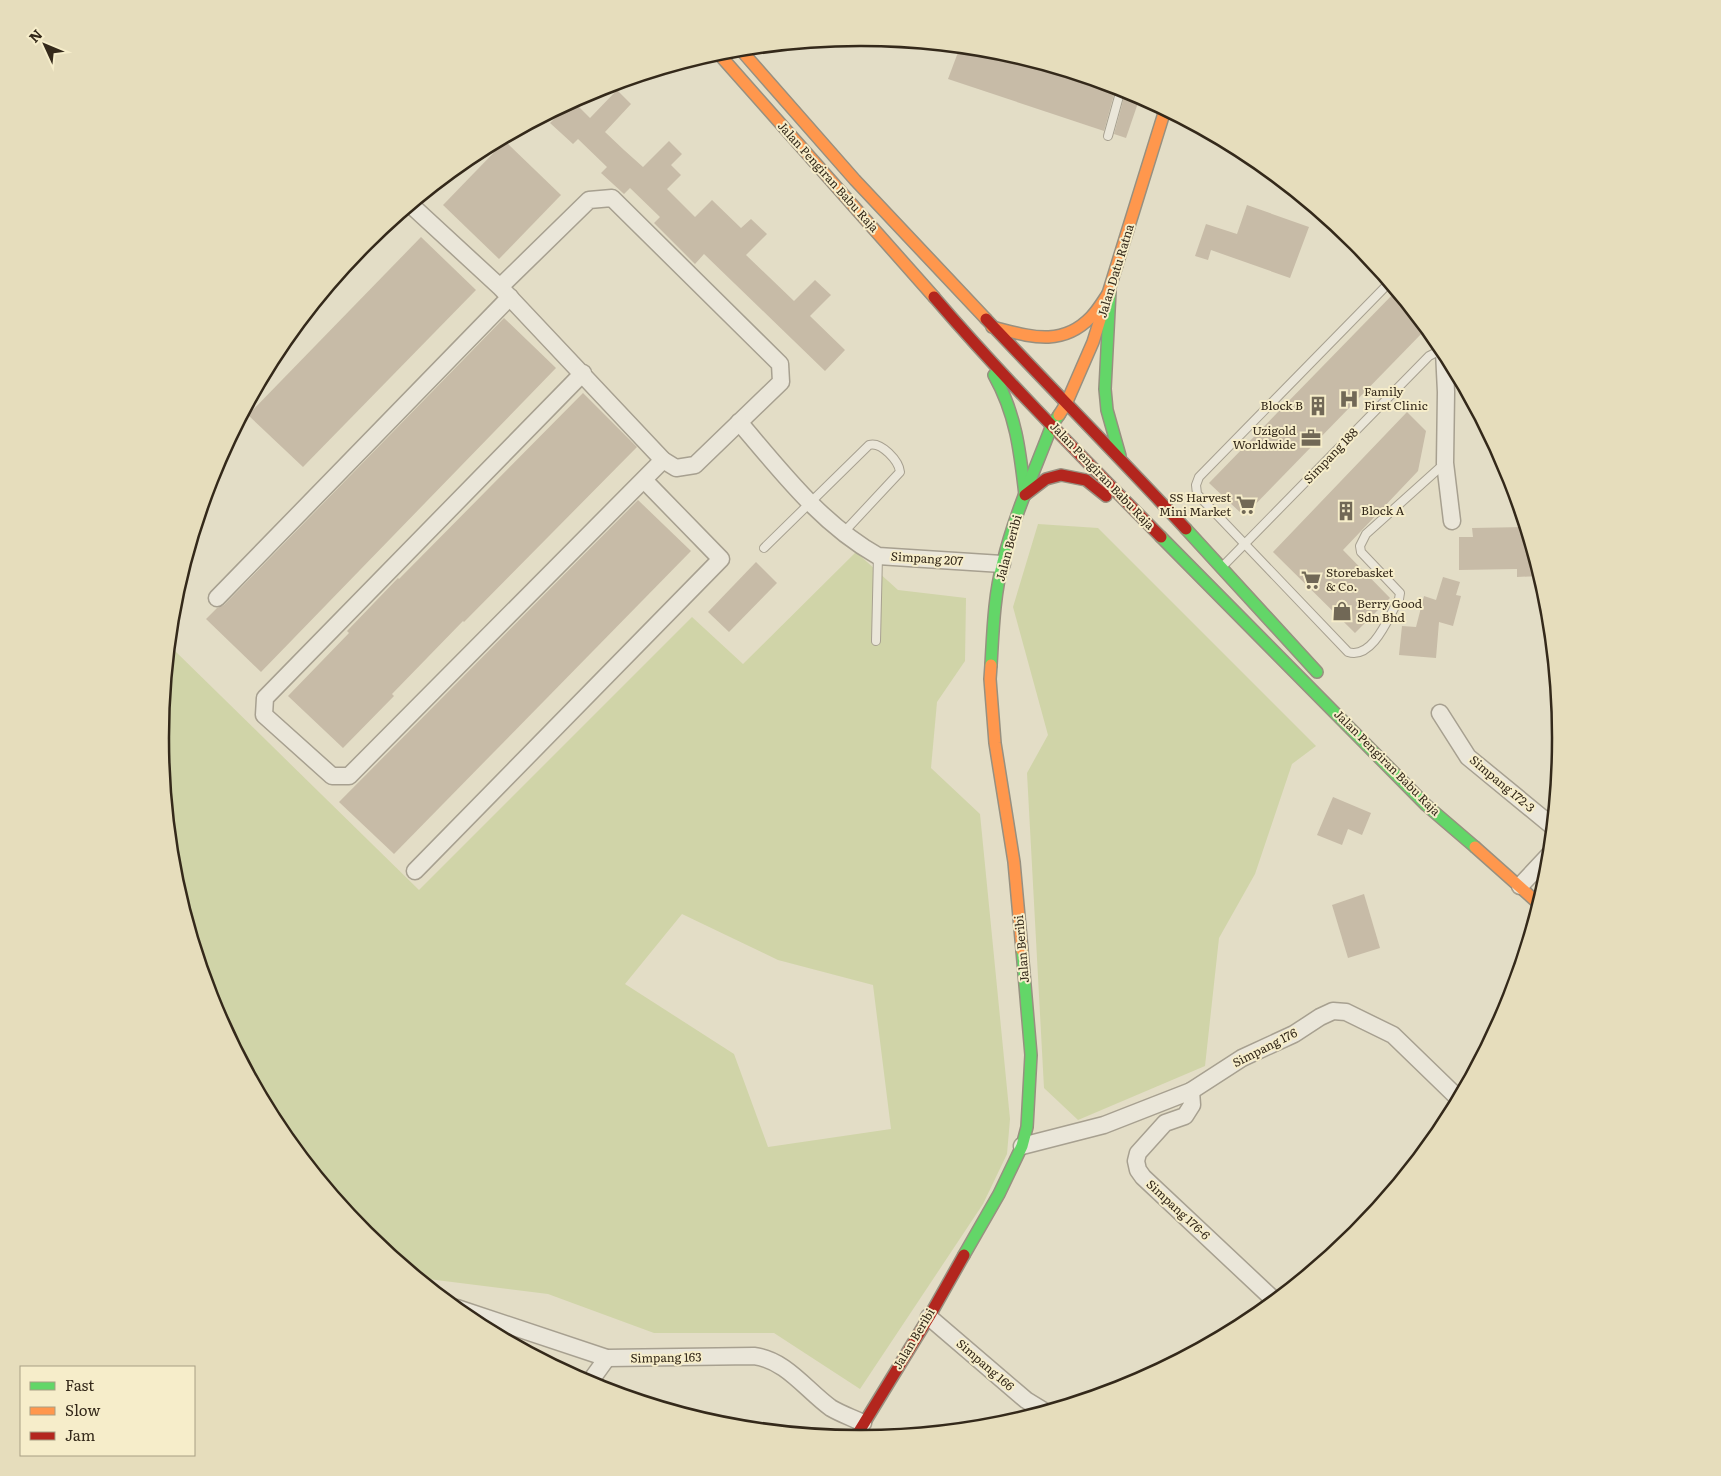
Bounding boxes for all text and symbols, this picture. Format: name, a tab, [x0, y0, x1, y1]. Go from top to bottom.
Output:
north arrow	[20, 20, 70, 70]
text: N	[24, 24, 46, 46]
street label: Jalan Pengiran Babu Raja	[774, 117, 884, 236]
street label: Jalan Datu Ratna	[1092, 221, 1138, 320]
place label: Family First Clinic	[1364, 382, 1428, 414]
hospital icon: Family First Clinic	[1338, 388, 1360, 410]
building icon: Block B	[1307, 395, 1329, 417]
place label: Block B	[1261, 396, 1303, 414]
street label: Jalan Pengiran Babu Raja	[1046, 417, 1159, 534]
place label: Uzigold Worldwide	[1233, 421, 1297, 453]
street label: Simpang 188	[1299, 423, 1362, 487]
office icon: Uzigold Worldwide	[1300, 427, 1322, 449]
place label: SS Harvest Mini Market	[1159, 488, 1231, 520]
supermarket icon: SS Harvest Mini Market	[1235, 494, 1257, 516]
building icon: Block A	[1335, 500, 1357, 522]
place label: Block A	[1361, 501, 1404, 519]
street label: Jalan Beribi	[991, 513, 1026, 583]
street label: Simpang 207	[890, 546, 964, 570]
place label: Storebasket & Co.	[1326, 563, 1393, 595]
supermarket icon: Storebasket & Co.	[1300, 569, 1322, 591]
place label: Berry Good Sdn Bhd	[1357, 594, 1423, 626]
shop icon: Berry Good Sdn Bhd	[1331, 600, 1353, 622]
street label: Jalan Pengiran Babu Raja	[1331, 705, 1445, 820]
street label: Simpang 172-3	[1466, 751, 1539, 816]
street label: Jalan Beribi	[1009, 914, 1033, 984]
street label: Simpang 176	[1229, 1023, 1301, 1071]
street label: Simpang 176-6	[1143, 1175, 1215, 1244]
street label: Jalan Beribi	[888, 1305, 938, 1372]
street label: Simpang 166	[953, 1334, 1019, 1395]
street label: Simpang 163	[630, 1347, 702, 1367]
legend	[20, 1366, 195, 1456]
text: Fast	[65, 1373, 94, 1396]
text: Slow	[65, 1398, 100, 1421]
text: Jam	[65, 1423, 96, 1446]

